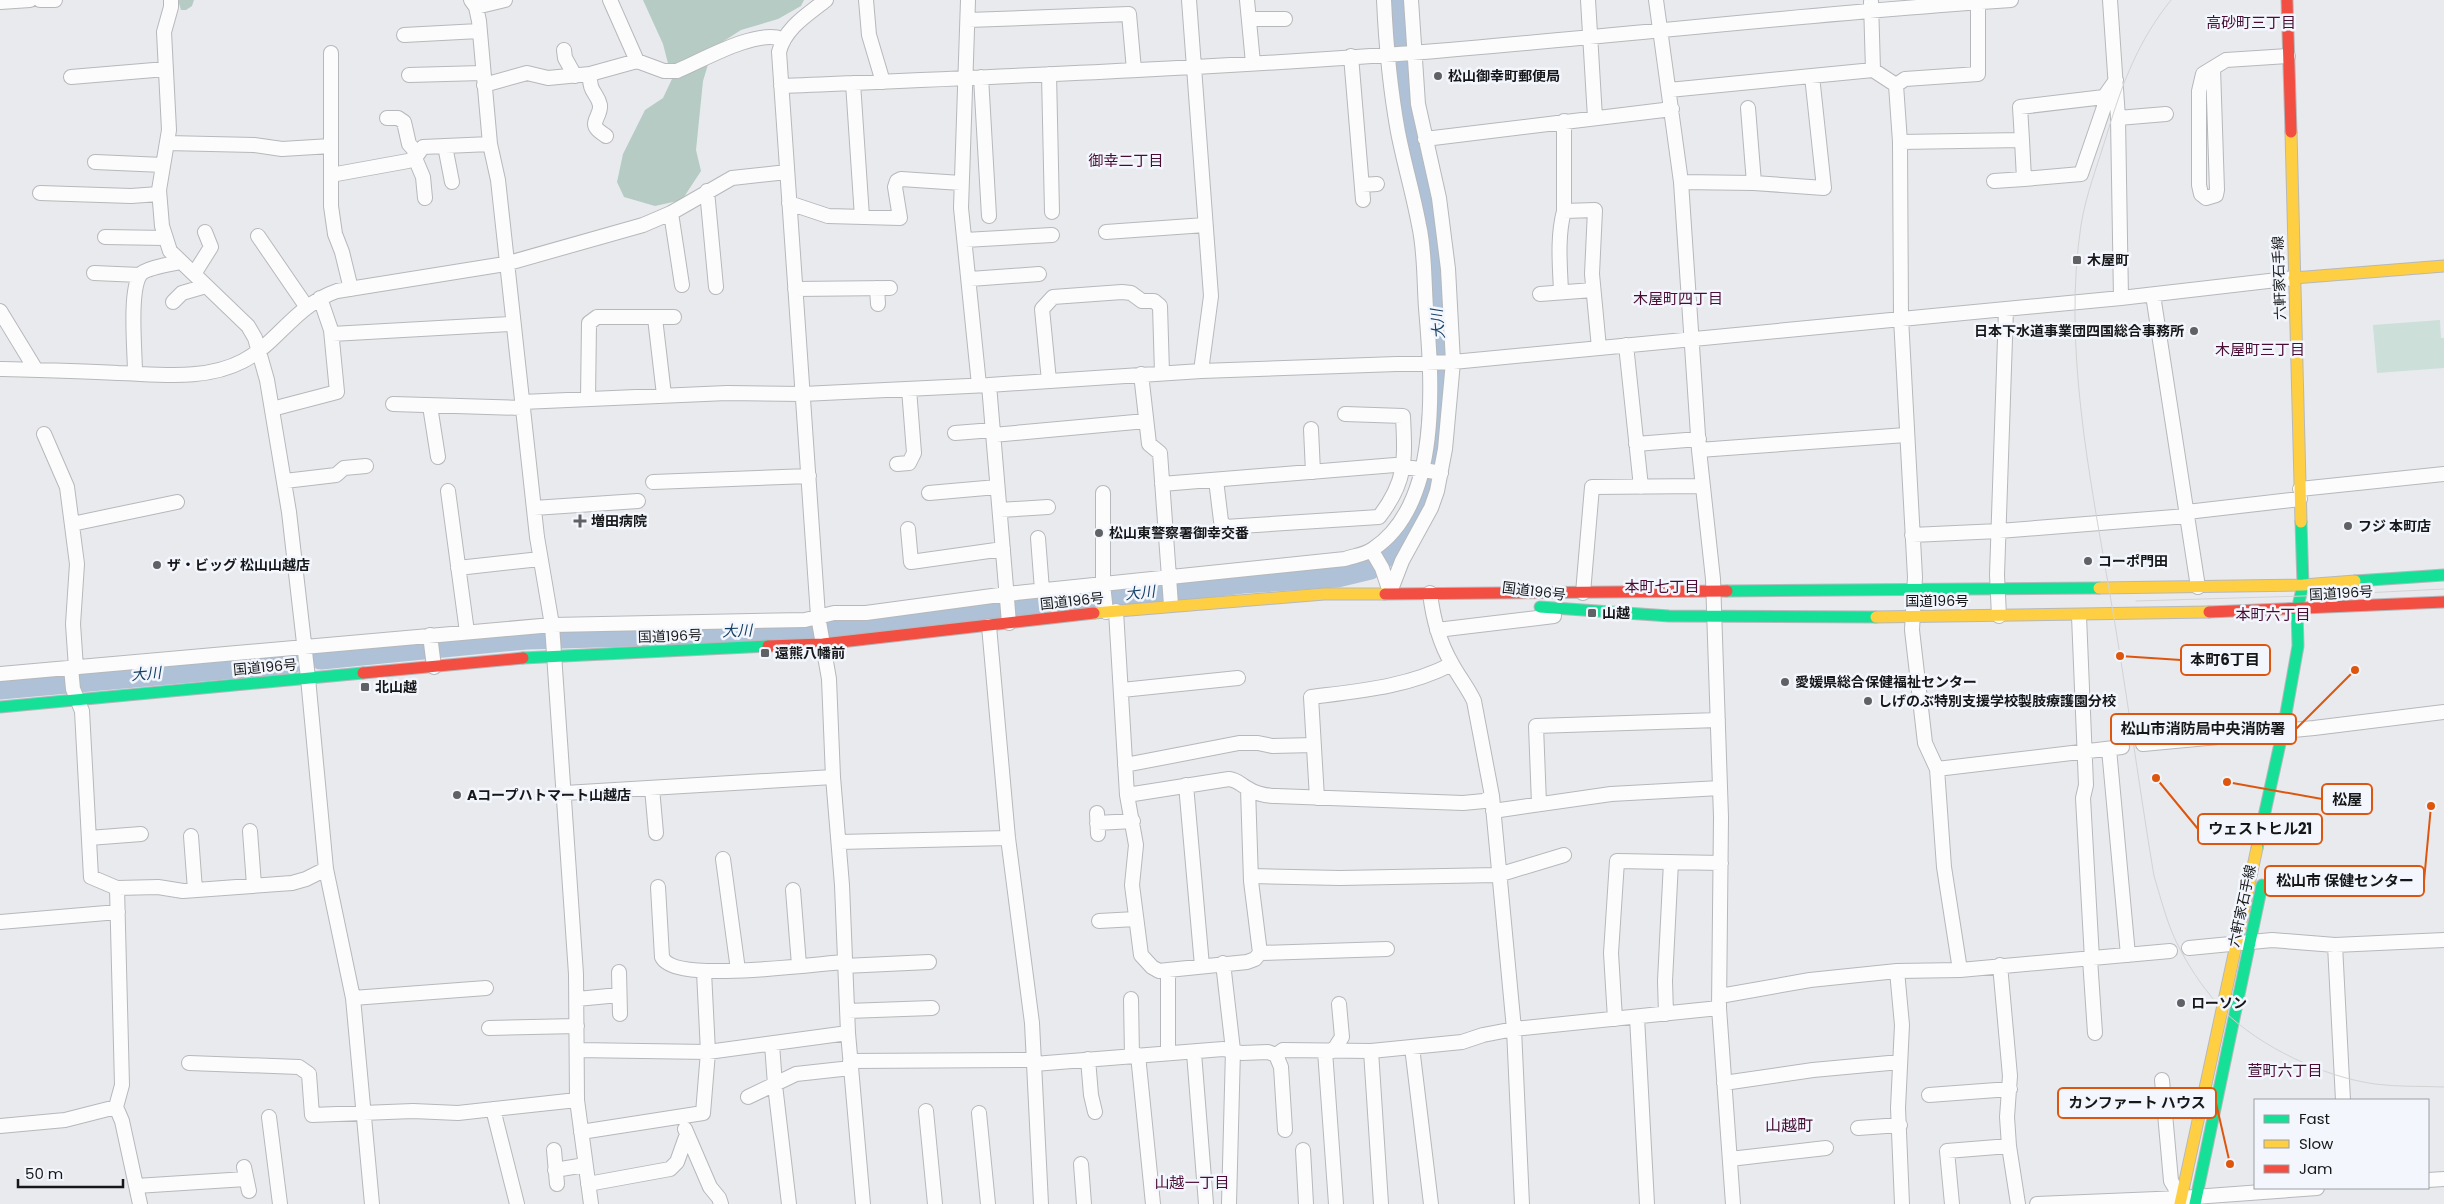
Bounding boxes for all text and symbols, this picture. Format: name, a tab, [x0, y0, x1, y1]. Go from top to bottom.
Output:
district label: 高砂町三丁目	[2206, 12, 2296, 33]
place label: 松山御幸町郵便局	[1448, 66, 1560, 86]
marker: 松山御幸町郵便局	[1432, 70, 1444, 82]
district label: 御幸二丁目	[1088, 150, 1164, 171]
street label: 六軒家石手線	[2268, 236, 2290, 320]
place label: 木屋町	[2087, 250, 2129, 270]
marker: 木屋町	[2071, 254, 2083, 266]
district label: 木屋町四丁目	[1633, 288, 1723, 309]
water label: 大川	[1426, 306, 1449, 340]
place label: 日本下水道事業団四国総合事務所	[1974, 321, 2184, 341]
marker: 日本下水道事業団四国総合事務所	[2188, 325, 2200, 337]
district label: 木屋町三丁目	[2215, 339, 2305, 360]
place label: 増田病院	[591, 511, 647, 531]
marker: 増田病院	[573, 514, 587, 528]
place label: フジ 本町店	[2358, 516, 2431, 536]
marker: フジ 本町店	[2342, 520, 2354, 532]
place label: 松山東警察署御幸交番	[1109, 523, 1249, 543]
marker: 松山東警察署御幸交番	[1093, 527, 1105, 539]
place label: コーポ門田	[2098, 551, 2168, 571]
place label: ザ・ビッグ 松山山越店	[167, 555, 310, 575]
marker: コーポ門田	[2082, 555, 2094, 567]
marker: ザ・ビッグ 松山山越店	[151, 559, 163, 571]
district label: 本町七丁目	[1624, 576, 1700, 597]
street label: 国道196号	[1501, 577, 1567, 605]
water label: 大川	[1124, 580, 1158, 605]
street label: 国道196号	[2308, 581, 2374, 605]
street label: 国道196号	[1039, 588, 1105, 614]
street label: 国道196号	[1905, 591, 1969, 611]
place label: 山越	[1602, 603, 1630, 623]
district label: 本町六丁目	[2235, 604, 2311, 625]
marker: 山越	[1586, 607, 1598, 619]
water label: 大川	[722, 619, 754, 642]
street label: 国道196号	[638, 625, 702, 647]
place label: 還熊八幡前	[775, 643, 845, 663]
callout: 本町6丁目	[2181, 645, 2270, 675]
marker: 還熊八幡前	[759, 647, 771, 659]
text: 本町6丁目	[2190, 649, 2260, 670]
street label: 国道196号	[232, 654, 298, 680]
water label: 大川	[130, 662, 164, 685]
place label: 愛媛県総合保健福祉センター	[1795, 672, 1977, 692]
marker: 愛媛県総合保健福祉センター	[1779, 676, 1791, 688]
place label: 北山越	[375, 677, 417, 697]
marker: 北山越	[359, 681, 371, 693]
place label: しげのぶ特別支援学校製肢療護園分校	[1878, 691, 2116, 711]
marker: しげのぶ特別支援学校製肢療護園分校	[1862, 695, 1874, 707]
callout: 松山市消防局中央消防署	[2111, 714, 2296, 744]
text: 松山市消防局中央消防署	[2120, 718, 2286, 739]
callout: 松屋	[2322, 784, 2372, 814]
place label: Aコープハトマート山越店	[467, 785, 631, 805]
marker: Aコープハトマート山越店	[451, 789, 463, 801]
text: 松屋	[2332, 789, 2362, 810]
callout: ウェストヒル21	[2198, 814, 2322, 844]
text: ウェストヒル21	[2208, 818, 2312, 839]
street label: 六軒家石手線	[2223, 863, 2261, 949]
callout: 松山市 保健センター	[2265, 866, 2424, 896]
text: 松山市 保健センター	[2276, 870, 2414, 891]
place label: ローソン	[2191, 993, 2247, 1013]
marker: ローソン	[2175, 997, 2187, 1009]
district label: 萱町六丁目	[2247, 1060, 2323, 1081]
callout: カンファート ハウス	[2058, 1088, 2216, 1118]
text: カンファート ハウス	[2068, 1092, 2206, 1113]
legend	[2254, 1099, 2429, 1189]
text: Fast	[2299, 1108, 2330, 1129]
district label: 山越町	[1765, 1114, 1813, 1137]
text: Slow	[2299, 1133, 2334, 1154]
scale bar	[18, 1156, 122, 1188]
text: Jam	[2299, 1158, 2333, 1179]
text: 50 m	[25, 1163, 63, 1184]
district label: 山越一丁目	[1154, 1172, 1230, 1193]

